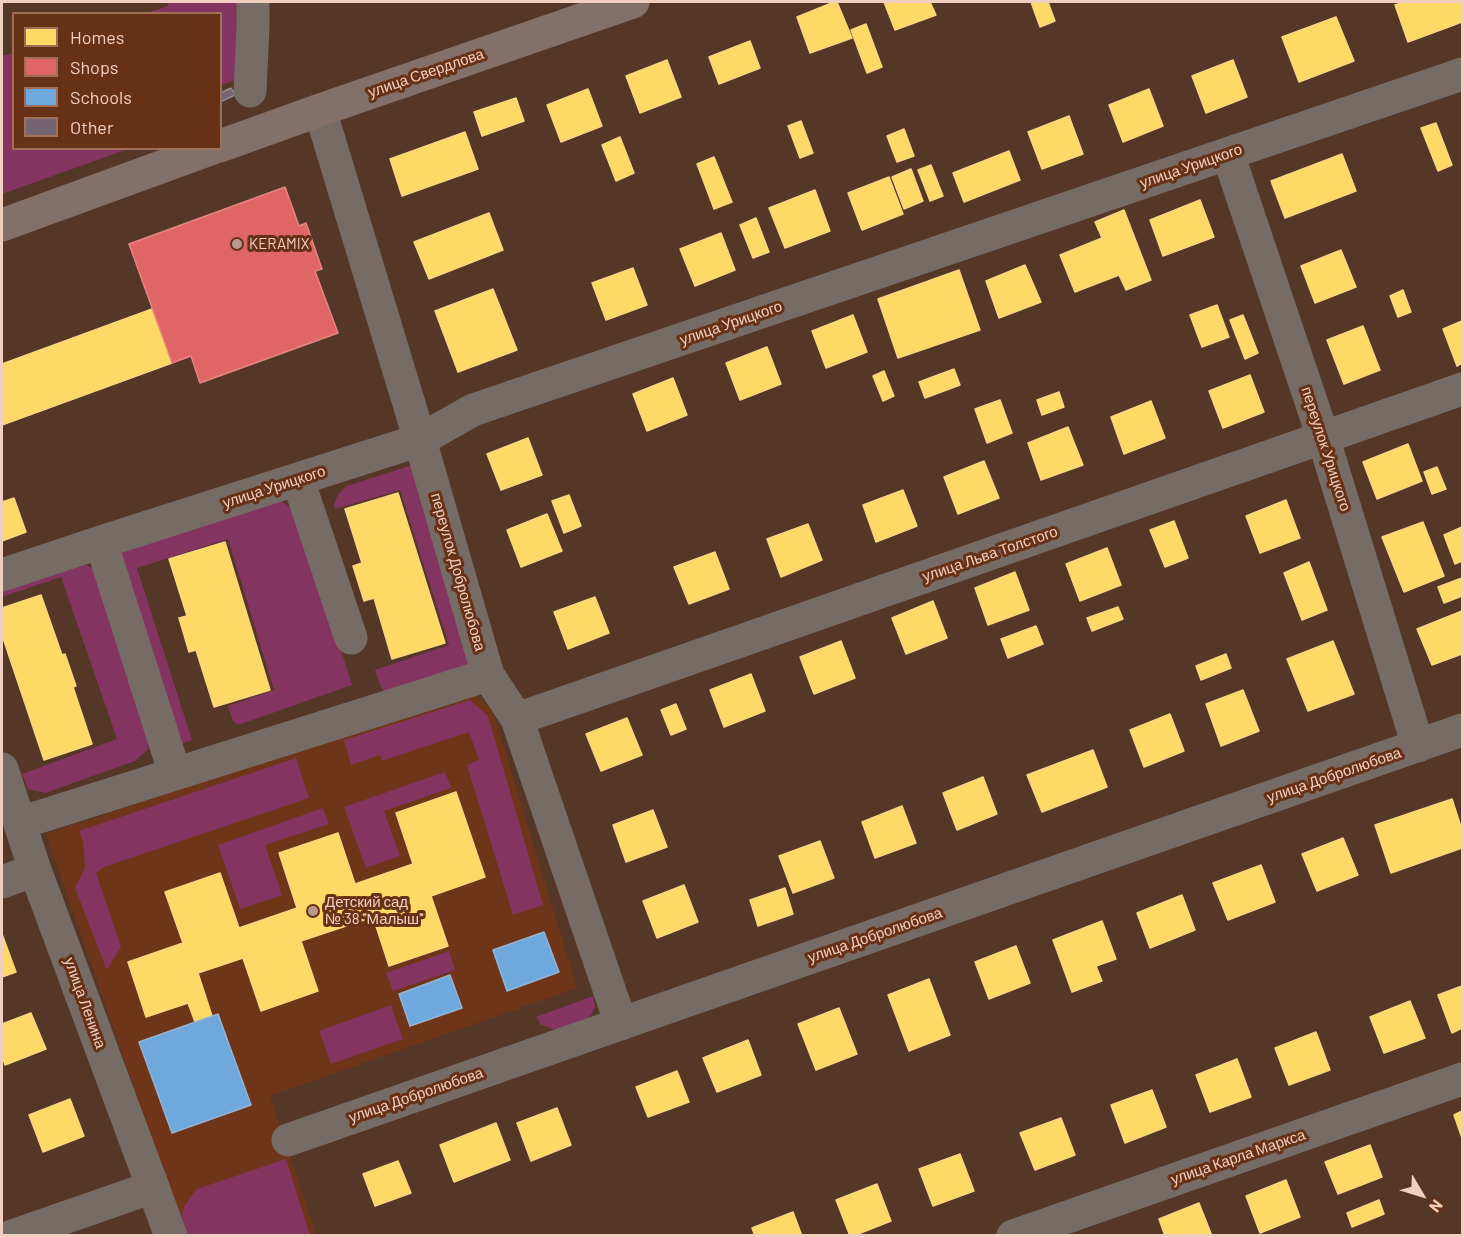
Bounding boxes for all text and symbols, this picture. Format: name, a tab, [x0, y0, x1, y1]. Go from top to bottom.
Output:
legend	[12, 12, 222, 150]
text: Homes	[70, 26, 124, 48]
street label: улица Свердлова	[366, 45, 486, 101]
text: Shops	[70, 56, 119, 78]
text: Schools	[70, 86, 132, 108]
text: Other	[70, 116, 113, 138]
street label: улица Урицкого	[1138, 140, 1244, 192]
place label: KERAMIX	[249, 235, 310, 253]
marker: KERAMIX	[230, 237, 244, 251]
street label: улица Урицкого	[678, 297, 784, 349]
street label: переулок Урицкого	[1297, 385, 1355, 513]
street label: улица Урицкого	[220, 462, 328, 512]
street label: переулок Добролюбова	[427, 491, 489, 653]
street label: улица Льва Толстого	[920, 522, 1060, 586]
street label: улица Добролюбова	[1264, 744, 1404, 806]
place label: Детский сад № 38 "Малыш"	[325, 893, 423, 928]
marker: Детский сад № 38 "Малыш"	[306, 904, 320, 918]
street label: улица Добролюбова	[805, 904, 945, 966]
street label: улица Ленина	[60, 955, 110, 1051]
street label: улица Добролюбова	[346, 1064, 486, 1126]
street label: улица Карла Маркса	[1168, 1126, 1308, 1188]
north arrow	[1392, 1165, 1452, 1225]
text: N	[1426, 1196, 1447, 1216]

